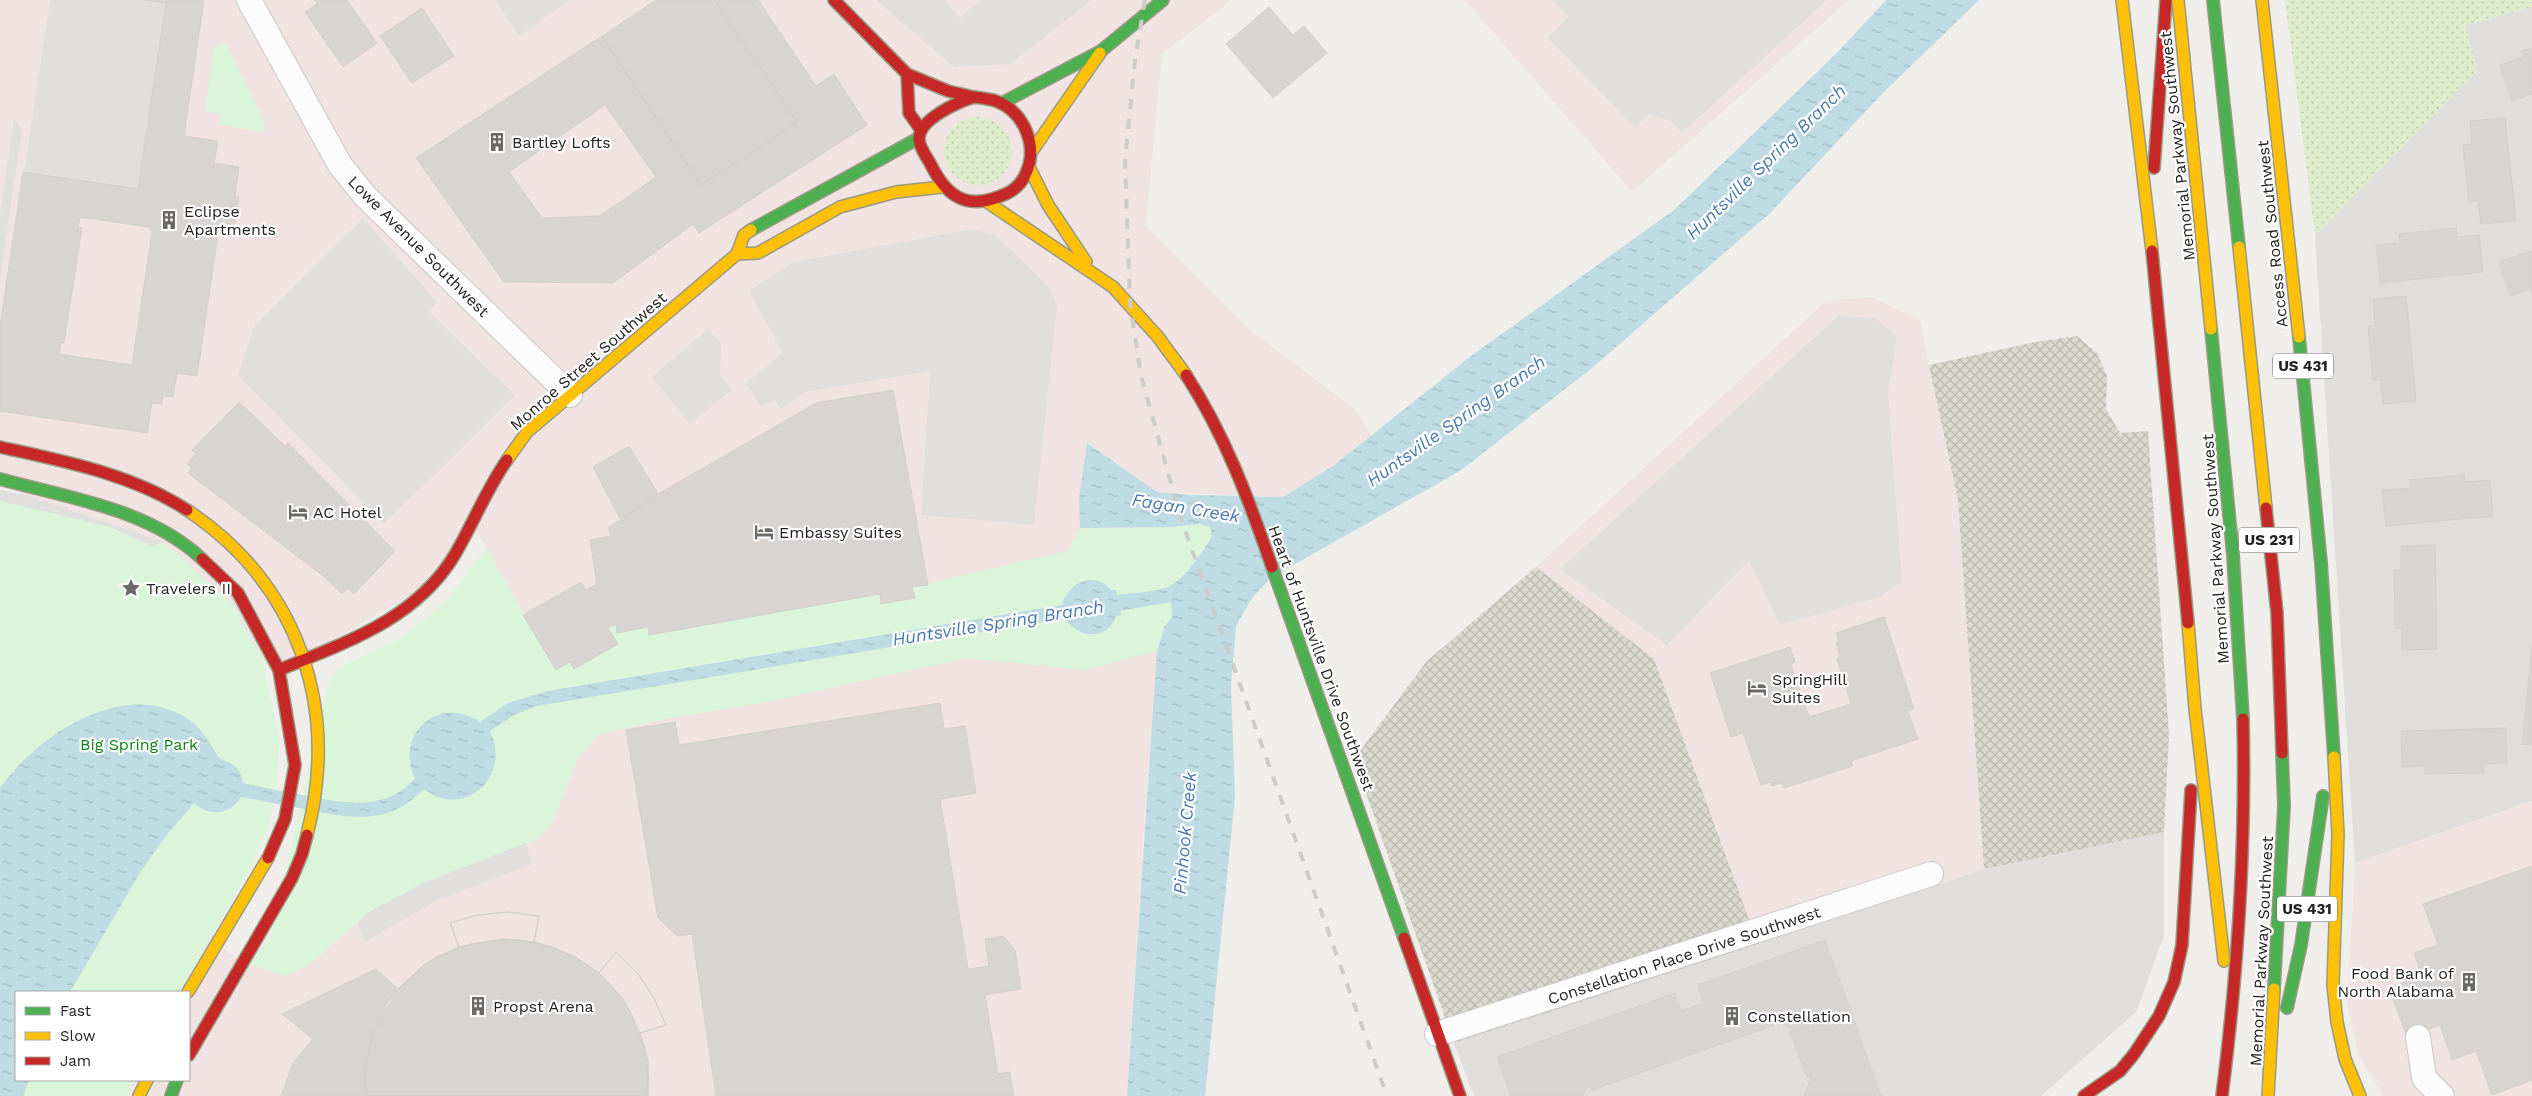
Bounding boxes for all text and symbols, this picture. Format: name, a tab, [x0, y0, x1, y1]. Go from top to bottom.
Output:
street label: Memorial Parkway Southwest	[2156, 30, 2199, 262]
water label: Huntsville Spring Branch	[1681, 80, 1850, 243]
building icon: Bartley Lofts	[486, 131, 508, 153]
place label: Bartley Lofts	[512, 133, 611, 152]
street label: Access Road Southwest	[2253, 139, 2292, 328]
street label: Lowe Avenue Southwest	[344, 172, 493, 321]
place label: Eclipse Apartments	[184, 202, 276, 239]
building icon: Eclipse Apartments	[158, 209, 180, 231]
street label: Monroe Street Southwest	[506, 288, 671, 434]
water label: Huntsville Spring Branch	[1362, 351, 1549, 490]
road number: US 431	[2273, 354, 2333, 378]
street label: Memorial Parkway Southwest	[2198, 433, 2233, 665]
water label: Fagan Creek	[1131, 489, 1243, 527]
hotel icon: AC Hotel	[287, 501, 309, 523]
place label: AC Hotel	[313, 503, 382, 522]
hotel icon: Embassy Suites	[753, 521, 775, 543]
place label: Embassy Suites	[779, 523, 902, 542]
street label: Heart of Huntsville Drive Southwest	[1265, 523, 1379, 794]
road number: US 231	[2239, 528, 2299, 552]
place icon: Travelers II	[120, 577, 142, 599]
place label: Travelers II	[146, 579, 231, 598]
water label: Huntsville Spring Branch	[891, 595, 1105, 650]
place label: SpringHill Suites	[1772, 670, 1847, 707]
hotel icon: SpringHill Suites	[1746, 677, 1768, 699]
park label: Big Spring Park	[80, 735, 198, 754]
water label: Pinhook Creek	[1169, 770, 1200, 895]
street label: Memorial Parkway Southwest	[2246, 835, 2277, 1067]
road number: US 431	[2277, 896, 2337, 922]
street label: Constellation Place Drive Southwest	[1545, 902, 1823, 1009]
place label: Food Bank of North Alabama	[2337, 964, 2455, 1001]
building icon: Food Bank of North Alabama	[2458, 971, 2480, 993]
legend	[15, 991, 190, 1081]
building icon: Propst Arena	[467, 995, 489, 1017]
place label: Propst Arena	[493, 997, 594, 1016]
text: Fast	[60, 1002, 92, 1020]
building icon: Constellation	[1721, 1005, 1743, 1027]
place label: Constellation	[1747, 1007, 1851, 1026]
text: Slow	[60, 1027, 96, 1045]
text: Jam	[60, 1052, 91, 1070]

